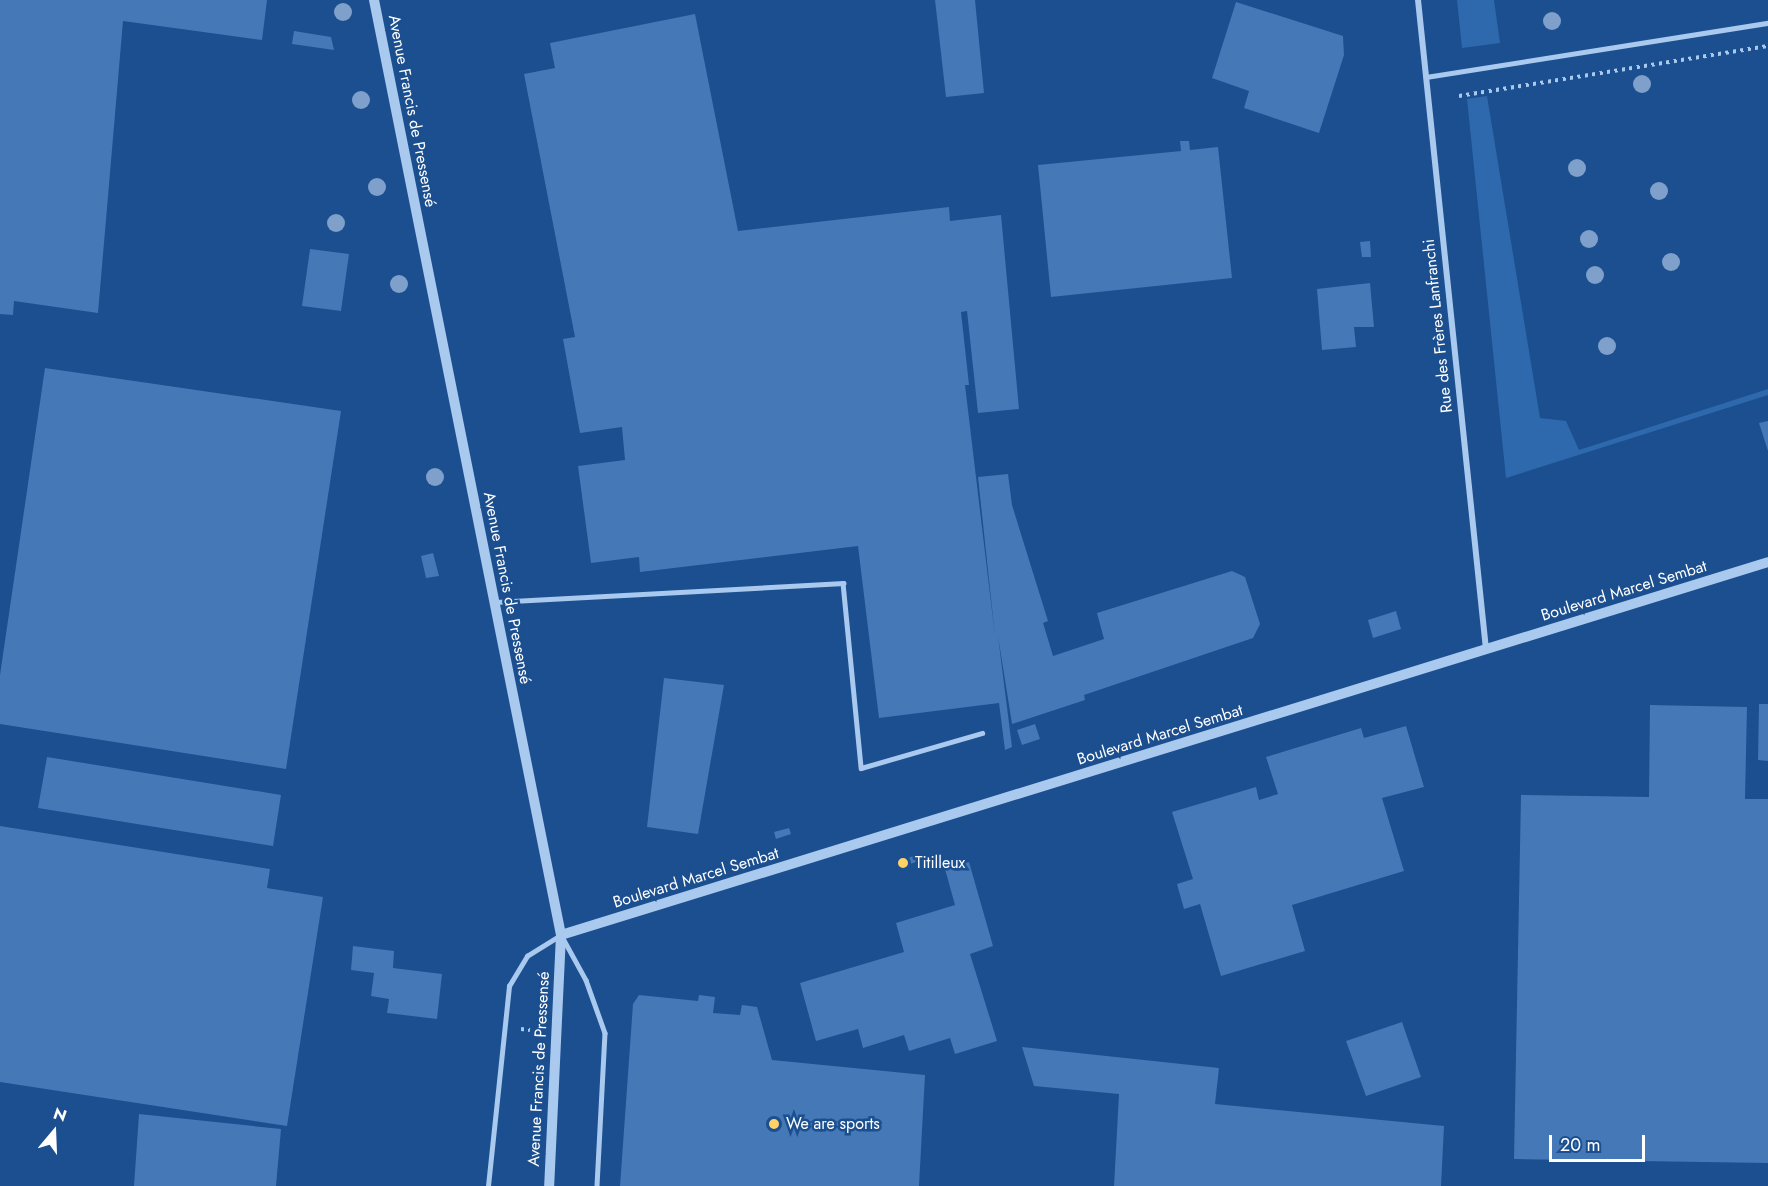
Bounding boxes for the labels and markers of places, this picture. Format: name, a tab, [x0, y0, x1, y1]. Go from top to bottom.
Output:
place label: Titilleux	[915, 853, 965, 873]
marker: Titilleux	[896, 856, 910, 870]
place label: We are sports	[786, 1114, 880, 1134]
marker: We are sports	[767, 1117, 781, 1131]

